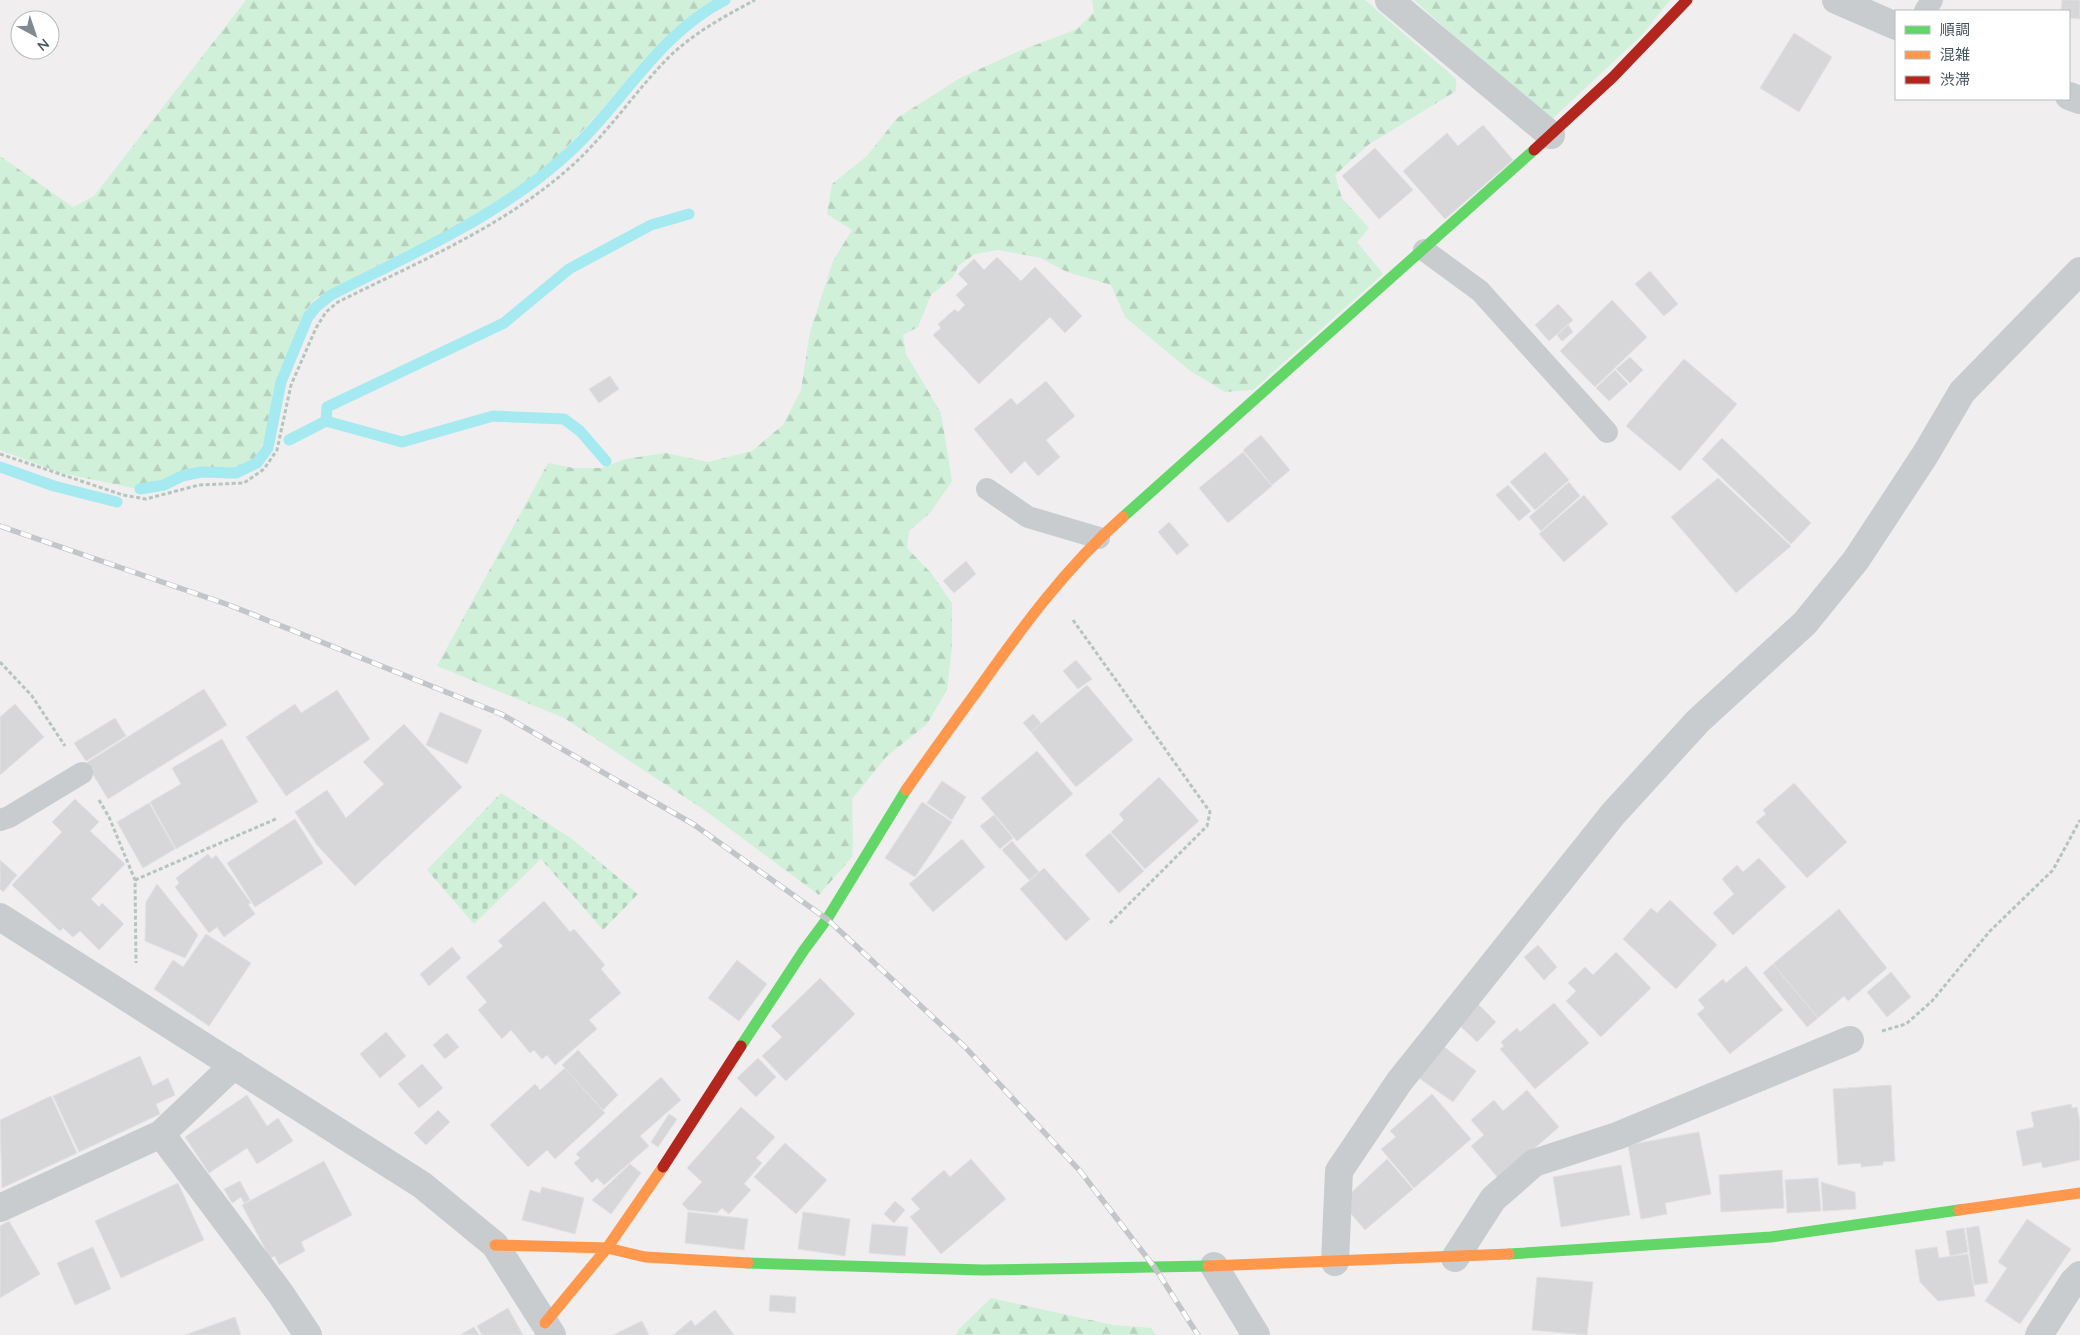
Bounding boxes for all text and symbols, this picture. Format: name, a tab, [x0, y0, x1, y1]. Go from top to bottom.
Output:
north arrow	[10, 10, 60, 60]
legend	[1895, 10, 2070, 100]
text: 順調	[1940, 20, 1970, 39]
text: N	[34, 35, 53, 55]
text: 混雑	[1940, 45, 1970, 64]
text: 渋滞	[1940, 70, 1970, 89]

